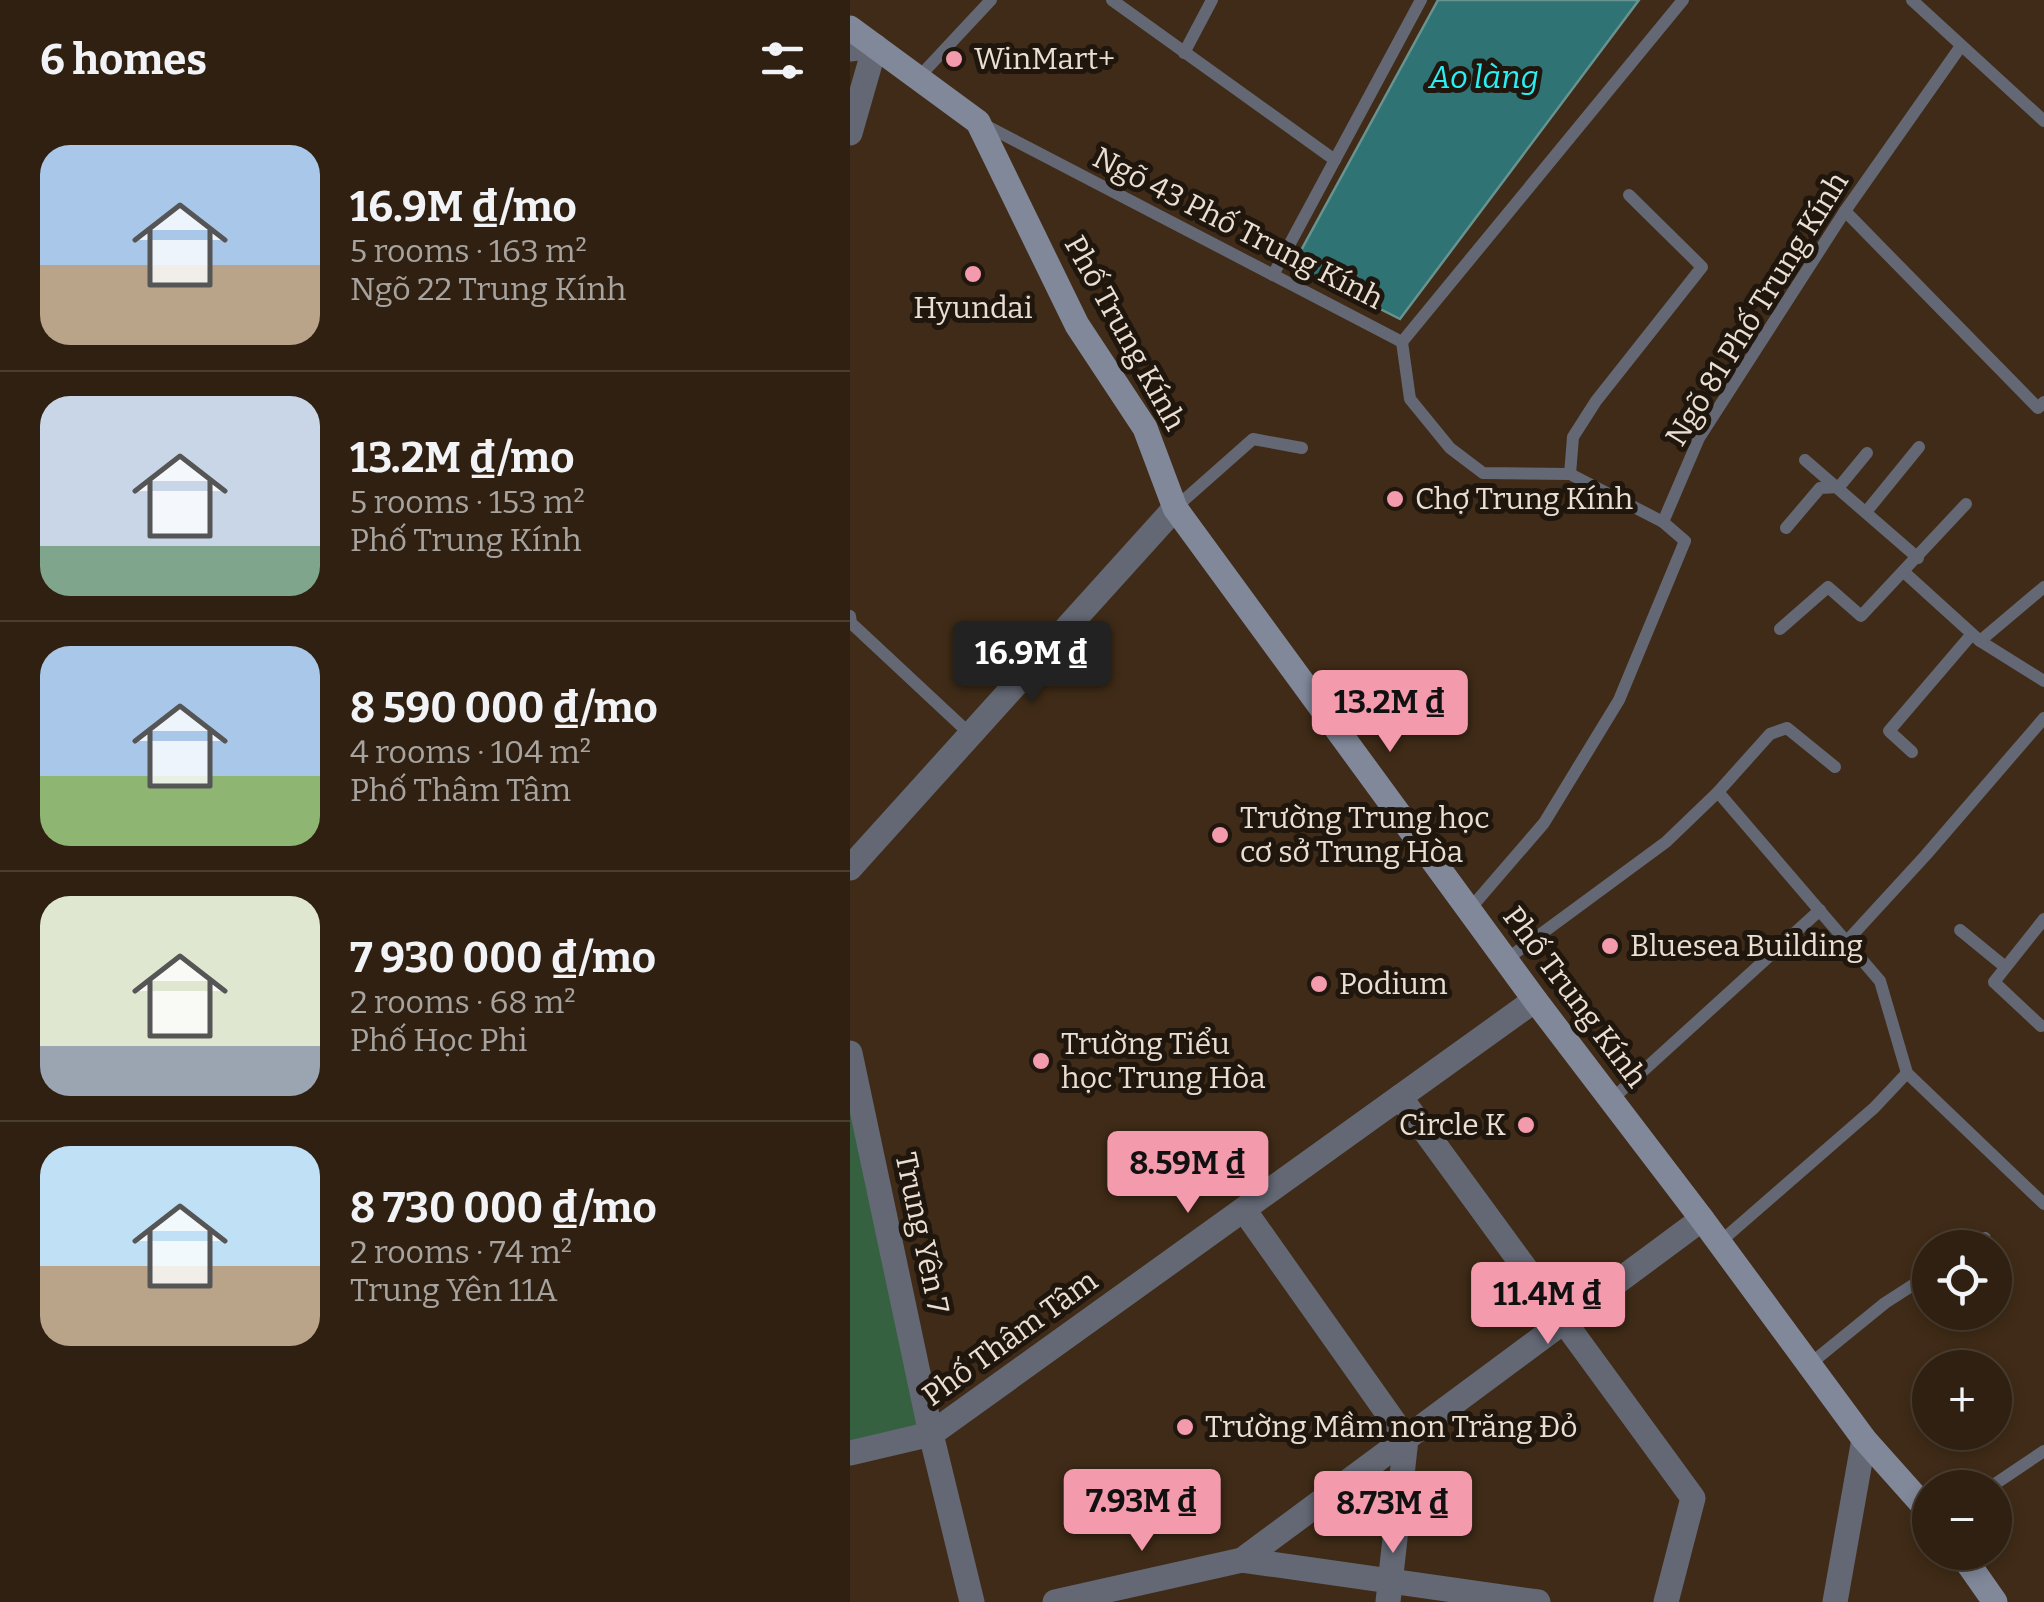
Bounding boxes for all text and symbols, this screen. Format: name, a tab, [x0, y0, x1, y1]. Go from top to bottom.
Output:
icon: filters	[755, 33, 810, 88]
text: 6 homes	[40, 35, 207, 85]
place label: WinMart+	[974, 41, 1115, 77]
marker: WinMart+	[943, 48, 965, 70]
water label: Ao làng	[1427, 58, 1539, 96]
street label: Ngõ 43 Phố Trung Kính	[1087, 139, 1389, 317]
street label: Ngõ 81 Phố Trung Kính	[1658, 165, 1856, 453]
text: 16.9M ₫/mo	[350, 182, 577, 232]
icon: home	[120, 185, 240, 305]
street label: Phố Trung Kính	[1057, 229, 1194, 437]
text: 5 rooms · 163 m²	[350, 232, 587, 270]
marker: Hyundai	[962, 263, 984, 285]
text: Ngõ 22 Trung Kính	[350, 270, 626, 308]
place label: Hyundai	[913, 290, 1033, 326]
text: 13.2M ₫/mo	[350, 433, 574, 483]
icon: home	[120, 436, 240, 556]
place label: Chợ Trung Kính	[1415, 481, 1633, 517]
text: 5 rooms · 153 m²	[350, 483, 585, 521]
marker: Chợ Trung Kính	[1384, 488, 1406, 510]
text: Phố Trung Kính	[350, 521, 582, 559]
pin: 16.9M ₫	[940, 621, 1124, 706]
text: 16.9M ₫	[975, 634, 1089, 672]
pin: 13.2M ₫	[1298, 670, 1482, 755]
text: 8 590 000 ₫/mo	[350, 683, 658, 733]
text: 13.2M ₫	[1334, 683, 1446, 721]
icon: home	[120, 686, 240, 806]
text: 4 rooms · 104 m²	[350, 733, 591, 771]
text: Phố Thâm Tâm	[350, 771, 571, 809]
place label: Trường Trung học cơ sở Trung Hòa	[1240, 800, 1490, 870]
marker: Trường Trung học cơ sở Trung Hòa	[1209, 824, 1231, 846]
street label: Phố Trung Kính	[1495, 899, 1655, 1095]
place label: Bluesea Building	[1630, 928, 1863, 964]
text: 7 930 000 ₫/mo	[350, 933, 656, 983]
marker: Bluesea Building	[1599, 935, 1621, 957]
icon: home	[120, 936, 240, 1056]
place label: Podium	[1339, 966, 1448, 1002]
marker: Podium	[1308, 973, 1330, 995]
text: 2 rooms · 68 m²	[350, 983, 576, 1021]
text: Phố Học Phi	[350, 1021, 528, 1059]
place label: Trường Tiểu học Trung Hòa	[1061, 1026, 1266, 1096]
marker: Trường Tiểu học Trung Hòa	[1030, 1050, 1052, 1072]
place label: Circle K	[1399, 1107, 1506, 1143]
marker: Circle K	[1515, 1114, 1537, 1136]
pin: 8.59M ₫	[1096, 1131, 1280, 1216]
text: 8.59M ₫	[1129, 1144, 1247, 1182]
street label: Trung Yên 7	[887, 1149, 957, 1317]
text: 8 730 000 ₫/mo	[350, 1183, 657, 1233]
icon: home	[120, 1186, 240, 1306]
map controls	[1912, 1230, 2012, 1570]
button: locate	[1912, 1230, 2012, 1330]
text: 2 rooms · 74 m²	[350, 1233, 572, 1271]
street label: Phố Thâm Tâm	[916, 1262, 1105, 1413]
pin: 11.4M ₫	[1456, 1262, 1640, 1347]
text: Trung Yên 11A	[350, 1271, 557, 1309]
text: 11.4M ₫	[1493, 1275, 1603, 1313]
button: +	[1912, 1350, 2012, 1450]
place label: Trường Mầm non Trăng Đỏ	[1205, 1409, 1577, 1445]
marker: Trường Mầm non Trăng Đỏ	[1174, 1416, 1196, 1438]
pin: 7.93M ₫	[1050, 1469, 1234, 1554]
button: −	[1912, 1470, 2012, 1570]
pin: 8.73M ₫	[1301, 1471, 1485, 1556]
text: 7.93M ₫	[1086, 1482, 1198, 1520]
text: 8.73M ₫	[1336, 1484, 1450, 1522]

